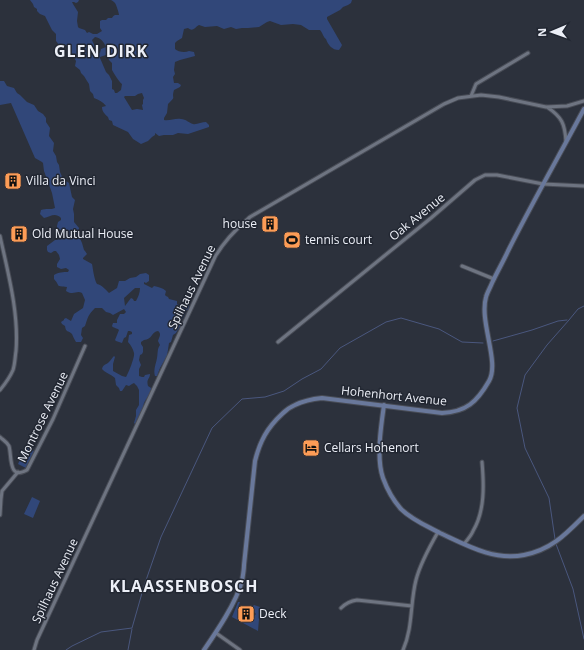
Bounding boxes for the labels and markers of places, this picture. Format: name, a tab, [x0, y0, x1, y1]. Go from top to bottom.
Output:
building icon: Villa da Vinci	[3, 171, 23, 191]
place label: Villa da Vinci	[26, 172, 95, 189]
building icon: house	[260, 214, 280, 234]
place label: house	[223, 215, 257, 232]
building icon: Old Mutual House	[9, 224, 29, 244]
place label: Old Mutual House	[32, 225, 134, 242]
sports icon: tennis court	[282, 230, 302, 250]
place label: tennis court	[305, 231, 372, 248]
hotel icon: Cellars Hohenort	[301, 438, 321, 458]
place label: Cellars Hohenort	[324, 439, 419, 456]
building icon: Deck	[236, 604, 256, 624]
place label: Deck	[259, 605, 287, 622]

